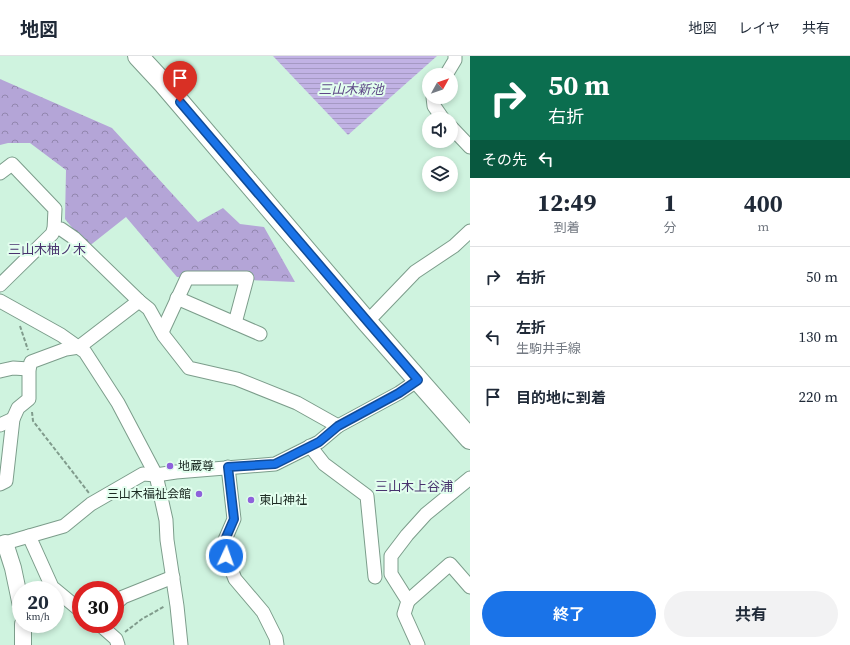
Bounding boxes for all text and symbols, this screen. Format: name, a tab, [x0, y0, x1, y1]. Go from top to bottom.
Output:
text: 地図	[20, 16, 58, 42]
text: 地図	[688, 18, 716, 38]
text: レイヤ	[738, 18, 780, 38]
text: 共有	[802, 18, 830, 38]
pin	[163, 61, 197, 102]
text: 50 m	[548, 66, 610, 104]
icon: arrive	[169, 67, 191, 89]
north arrow	[422, 68, 458, 104]
map controls	[422, 68, 458, 192]
icon: right	[482, 72, 534, 124]
water label: 三山木新池	[318, 81, 385, 98]
text: 右折	[548, 104, 584, 129]
button: sound	[422, 112, 458, 148]
icon: left	[535, 148, 557, 170]
text: その先	[482, 149, 527, 170]
button: layers	[422, 156, 458, 192]
text: 12:49	[537, 186, 596, 219]
text: 1	[664, 186, 677, 219]
text: 400	[744, 187, 783, 220]
text: m	[757, 218, 769, 235]
text: 到着	[554, 219, 580, 236]
text: 分	[664, 219, 677, 236]
district label: 三山木柚ノ木	[8, 241, 86, 258]
icon: right	[482, 266, 504, 288]
text: 50 m	[806, 266, 838, 287]
text: 右折	[516, 267, 546, 288]
text: 左折	[516, 317, 546, 338]
icon: left	[482, 326, 504, 348]
text: 130 m	[798, 326, 838, 347]
text: 生駒井手線	[516, 340, 581, 357]
icon: arrive	[482, 386, 504, 408]
text: 220 m	[798, 386, 838, 407]
text: 目的地に到着	[516, 387, 606, 408]
place label: 地蔵尊	[178, 458, 214, 474]
marker: 地蔵尊	[165, 461, 175, 471]
district label: 三山木上谷浦	[375, 478, 453, 495]
place label: 三山木福祉会館	[107, 486, 191, 502]
marker: 三山木福祉会館	[194, 489, 204, 499]
place label: 東山神社	[259, 492, 307, 508]
marker: 東山神社	[246, 495, 256, 505]
position arrow	[205, 535, 247, 577]
speed limit sign: 30	[72, 581, 124, 633]
text: 20	[27, 588, 49, 616]
button: 終了	[482, 591, 656, 637]
button: 共有	[664, 591, 838, 637]
text: km/h	[26, 610, 50, 623]

